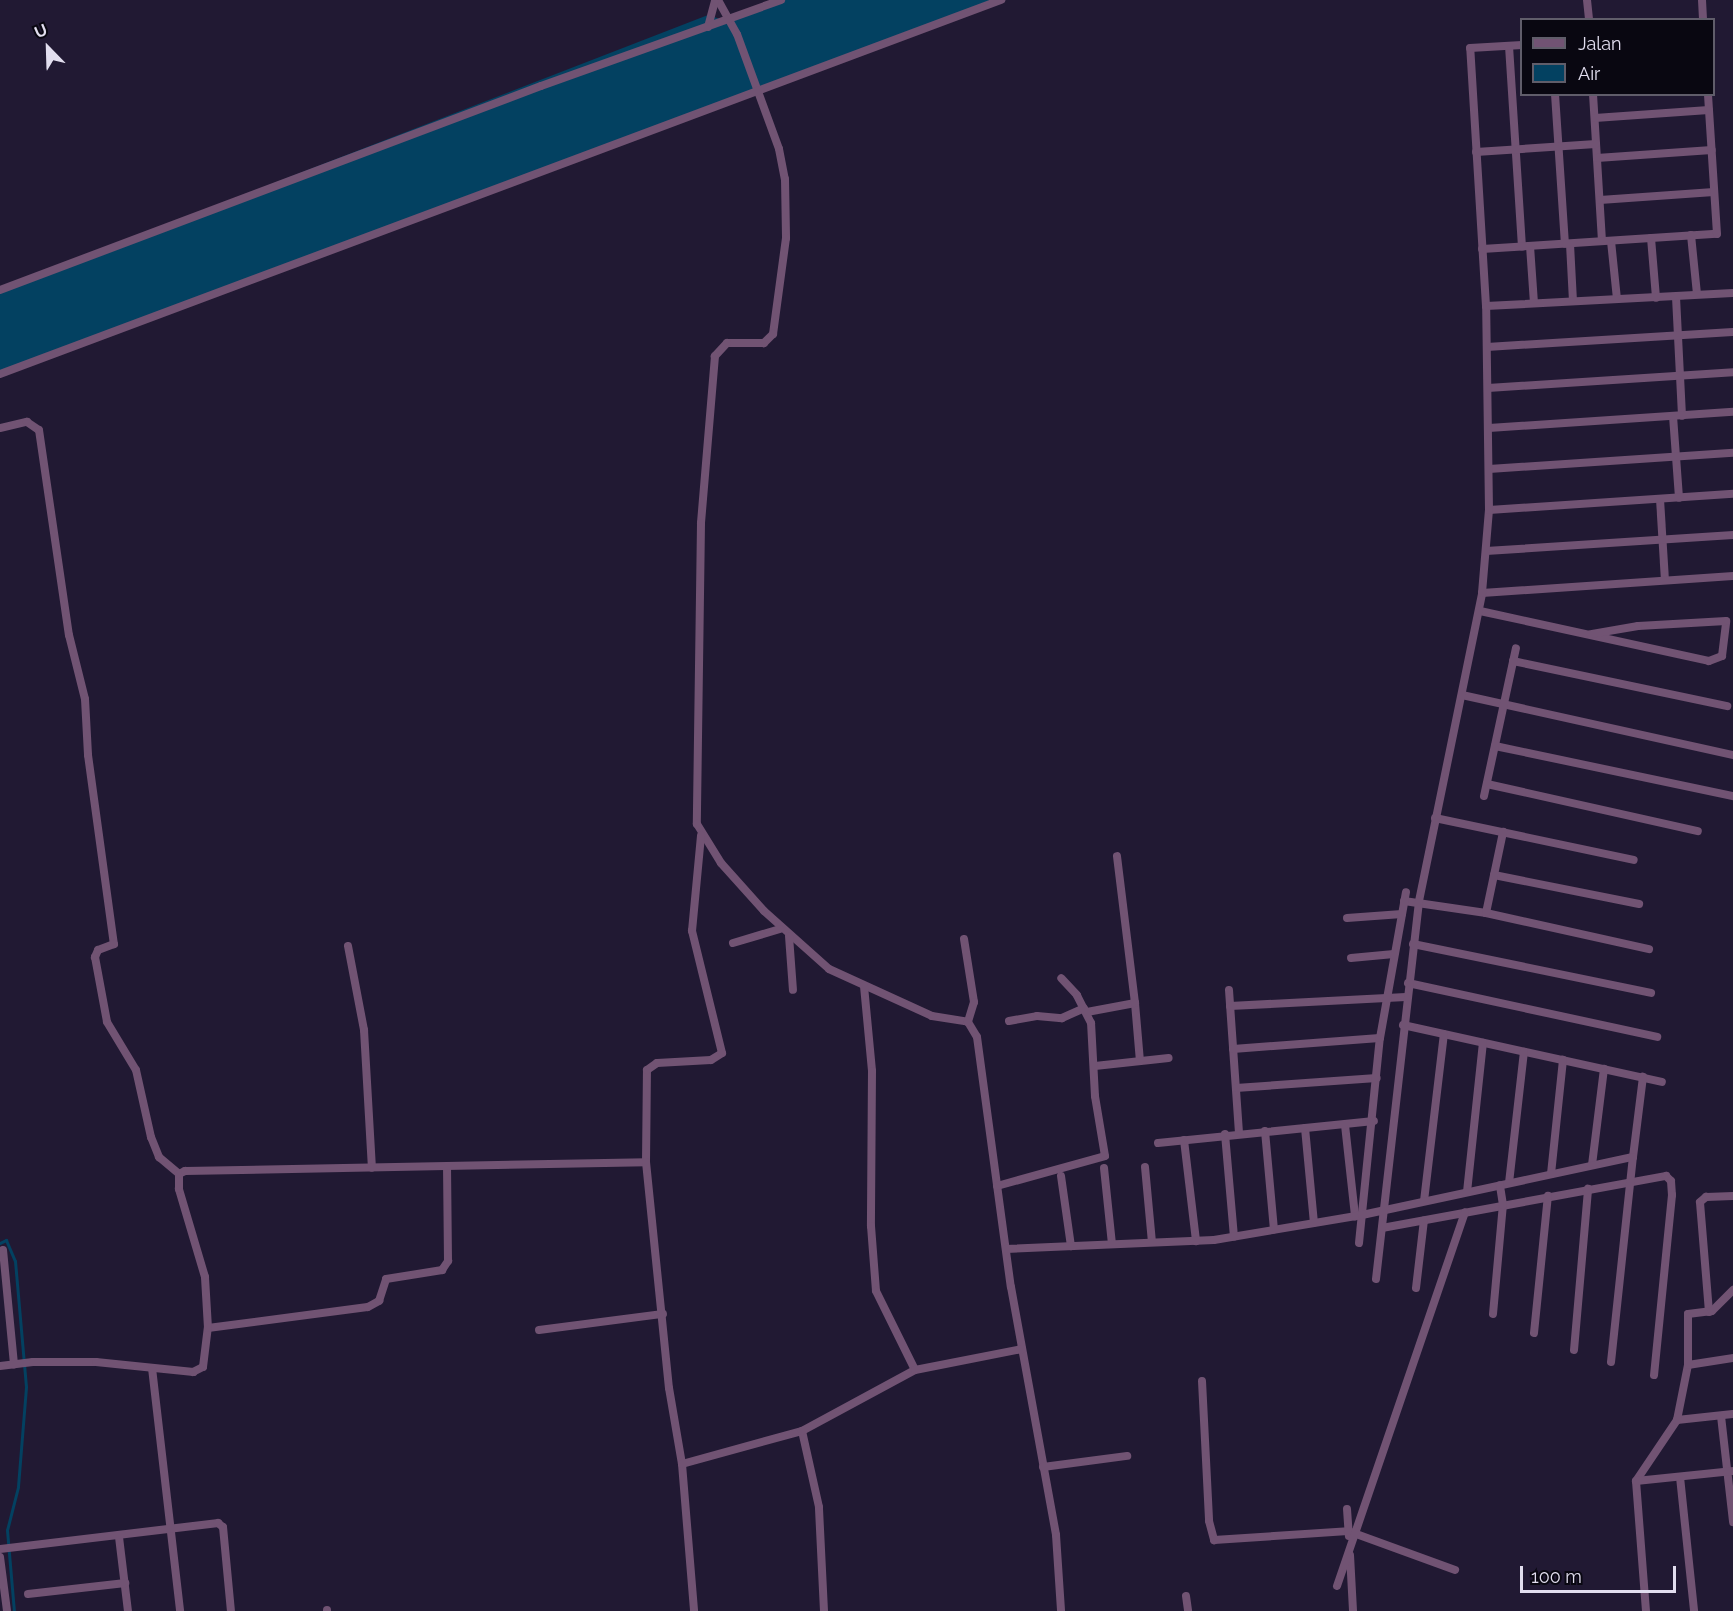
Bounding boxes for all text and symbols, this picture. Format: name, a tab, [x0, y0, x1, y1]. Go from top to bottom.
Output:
north arrow	[18, 18, 78, 78]
legend	[1520, 18, 1715, 96]
text: U	[32, 20, 50, 42]
text: Jalan	[1578, 33, 1622, 54]
text: Air	[1578, 63, 1600, 84]
scale bar	[1523, 1554, 1679, 1592]
text: 100 m	[1531, 1566, 1582, 1587]

